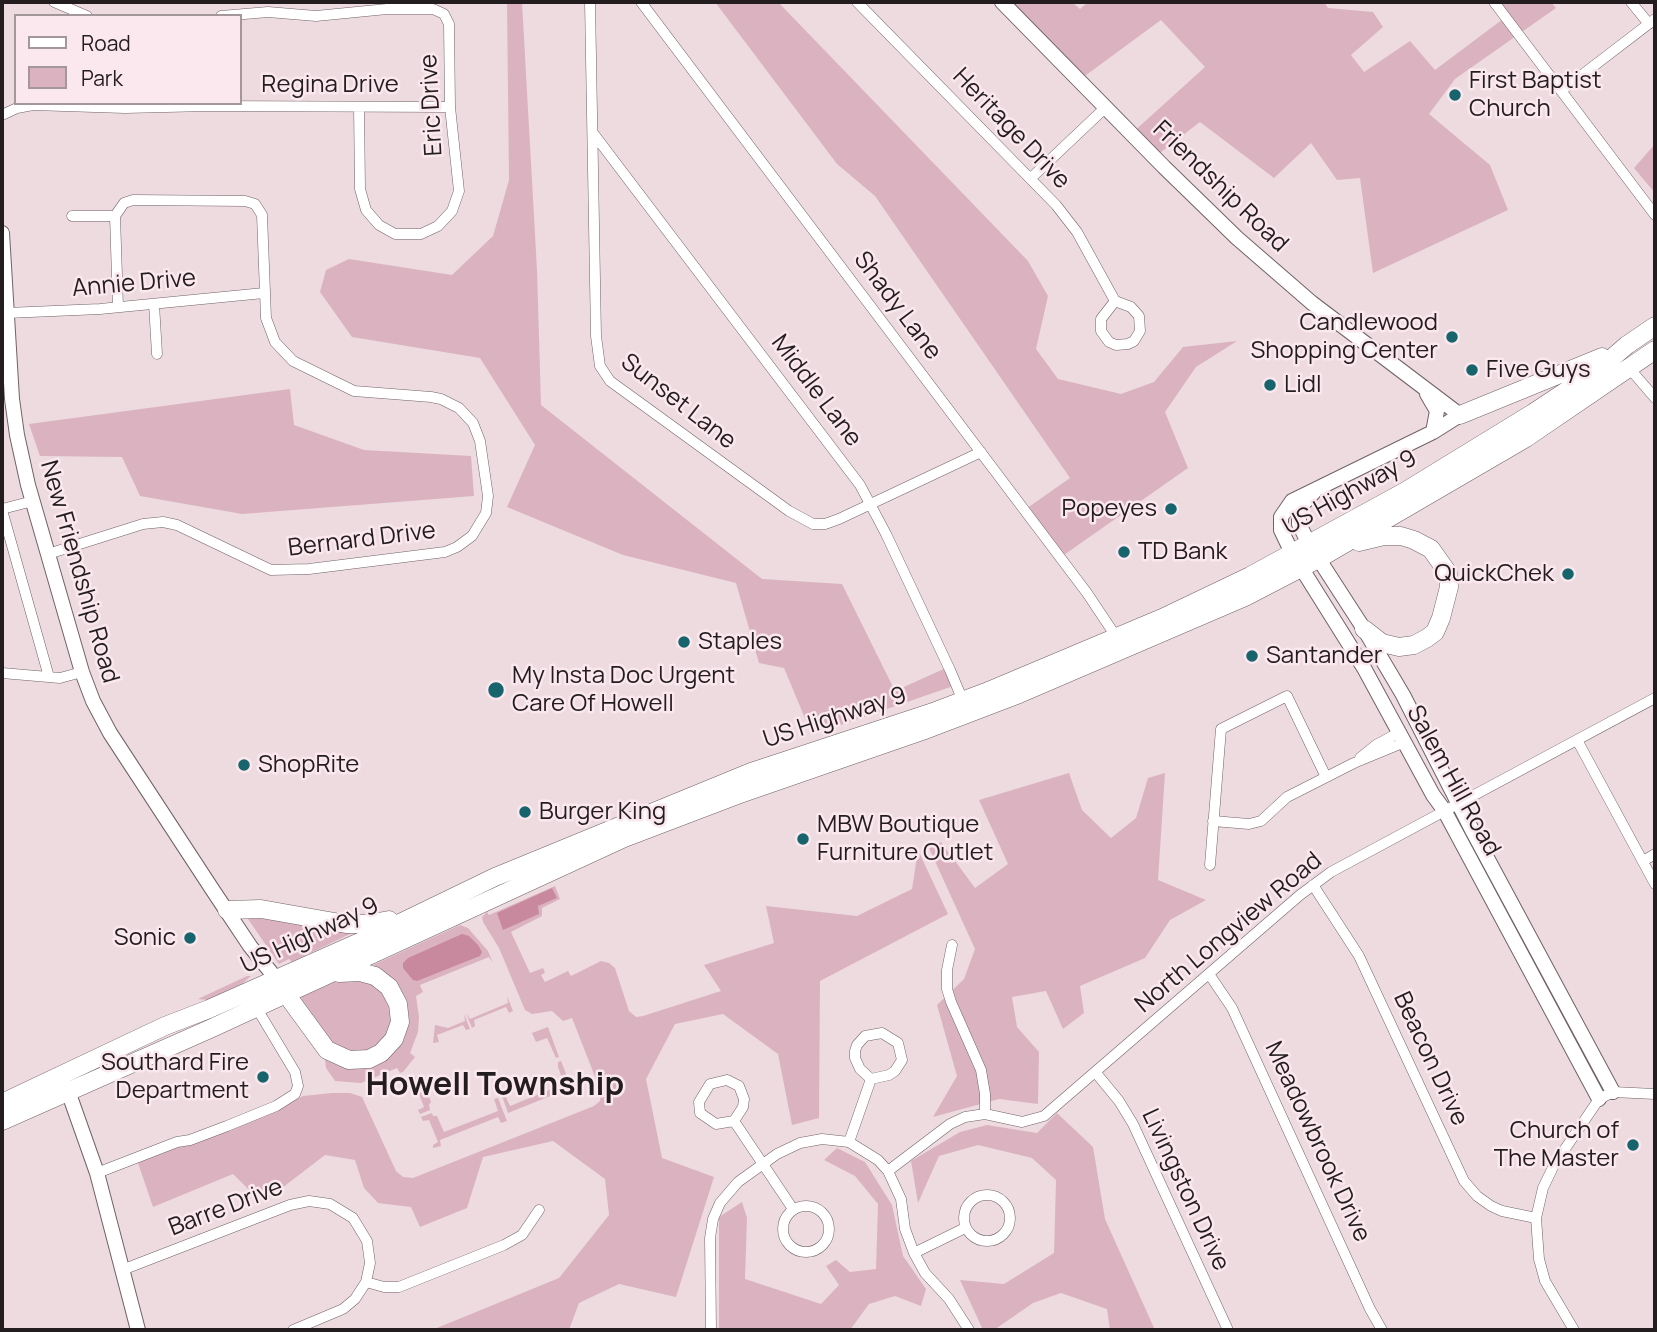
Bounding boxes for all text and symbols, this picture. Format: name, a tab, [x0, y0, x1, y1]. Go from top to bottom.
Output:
legend	[14, 14, 242, 105]
text: Road	[81, 29, 131, 57]
street label: Eric Drive	[415, 53, 449, 157]
street label: Heritage Drive	[946, 63, 1076, 195]
text: Park	[81, 64, 123, 92]
place label: First Baptist Church	[1469, 67, 1602, 123]
street label: Regina Drive	[261, 71, 399, 99]
marker: First Baptist Church	[1447, 87, 1463, 103]
street label: Friendship Road	[1146, 115, 1294, 259]
street label: Shady Lane	[847, 246, 947, 366]
street label: Annie Drive	[71, 264, 197, 304]
place label: Candlewood Shopping Center	[1251, 309, 1438, 365]
street label: Middle Lane	[765, 329, 867, 453]
marker: Candlewood Shopping Center	[1444, 329, 1460, 345]
street label: Sunset Lane	[615, 348, 741, 456]
place label: Five Guys	[1486, 356, 1591, 384]
marker: Five Guys	[1464, 362, 1480, 378]
place label: Lidl	[1284, 371, 1322, 399]
marker: Lidl	[1262, 377, 1278, 393]
street label: US Highway 9	[1278, 444, 1422, 542]
street label: New Friendship Road	[33, 458, 125, 686]
place label: Popeyes	[1062, 495, 1157, 523]
marker: Popeyes	[1163, 501, 1179, 517]
street label: Bernard Drive	[287, 517, 437, 563]
place label: TD Bank	[1138, 538, 1227, 566]
marker: TD Bank	[1116, 544, 1132, 560]
place label: QuickChek	[1434, 560, 1554, 588]
marker: QuickChek	[1560, 566, 1576, 582]
place label: Staples	[698, 628, 782, 656]
marker: Staples	[676, 634, 692, 650]
place label: Santander	[1266, 642, 1382, 670]
marker: Santander	[1244, 648, 1260, 664]
place label: My Insta Doc Urgent Care Of Howell	[512, 662, 735, 718]
marker: My Insta Doc Urgent Care Of Howell	[486, 680, 506, 700]
street label: US Highway 9	[760, 681, 910, 755]
street label: Salem Hill Road	[1400, 701, 1506, 861]
place label: ShopRite	[258, 751, 359, 779]
marker: ShopRite	[236, 757, 252, 773]
place label: Burger King	[539, 798, 666, 826]
marker: Burger King	[517, 804, 533, 820]
place label: MBW Boutique Furniture Outlet	[817, 811, 993, 867]
marker: MBW Boutique Furniture Outlet	[795, 831, 811, 847]
street label: North Longview Road	[1130, 847, 1328, 1019]
street label: US Highway 9	[236, 891, 384, 981]
place label: Sonic	[114, 924, 176, 952]
marker: Sonic	[182, 930, 198, 946]
street label: Beacon Drive	[1386, 988, 1474, 1130]
street label: Meadowbrook Drive	[1258, 1037, 1376, 1247]
place label: Southard Fire Department	[101, 1049, 249, 1105]
district label: Howell Township	[366, 1067, 624, 1105]
marker: Southard Fire Department	[255, 1069, 271, 1085]
street label: Livingston Drive	[1135, 1105, 1235, 1275]
place label: Church of The Master	[1494, 1117, 1619, 1173]
marker: Church of The Master	[1625, 1137, 1641, 1153]
street label: Barre Drive	[165, 1173, 287, 1243]

